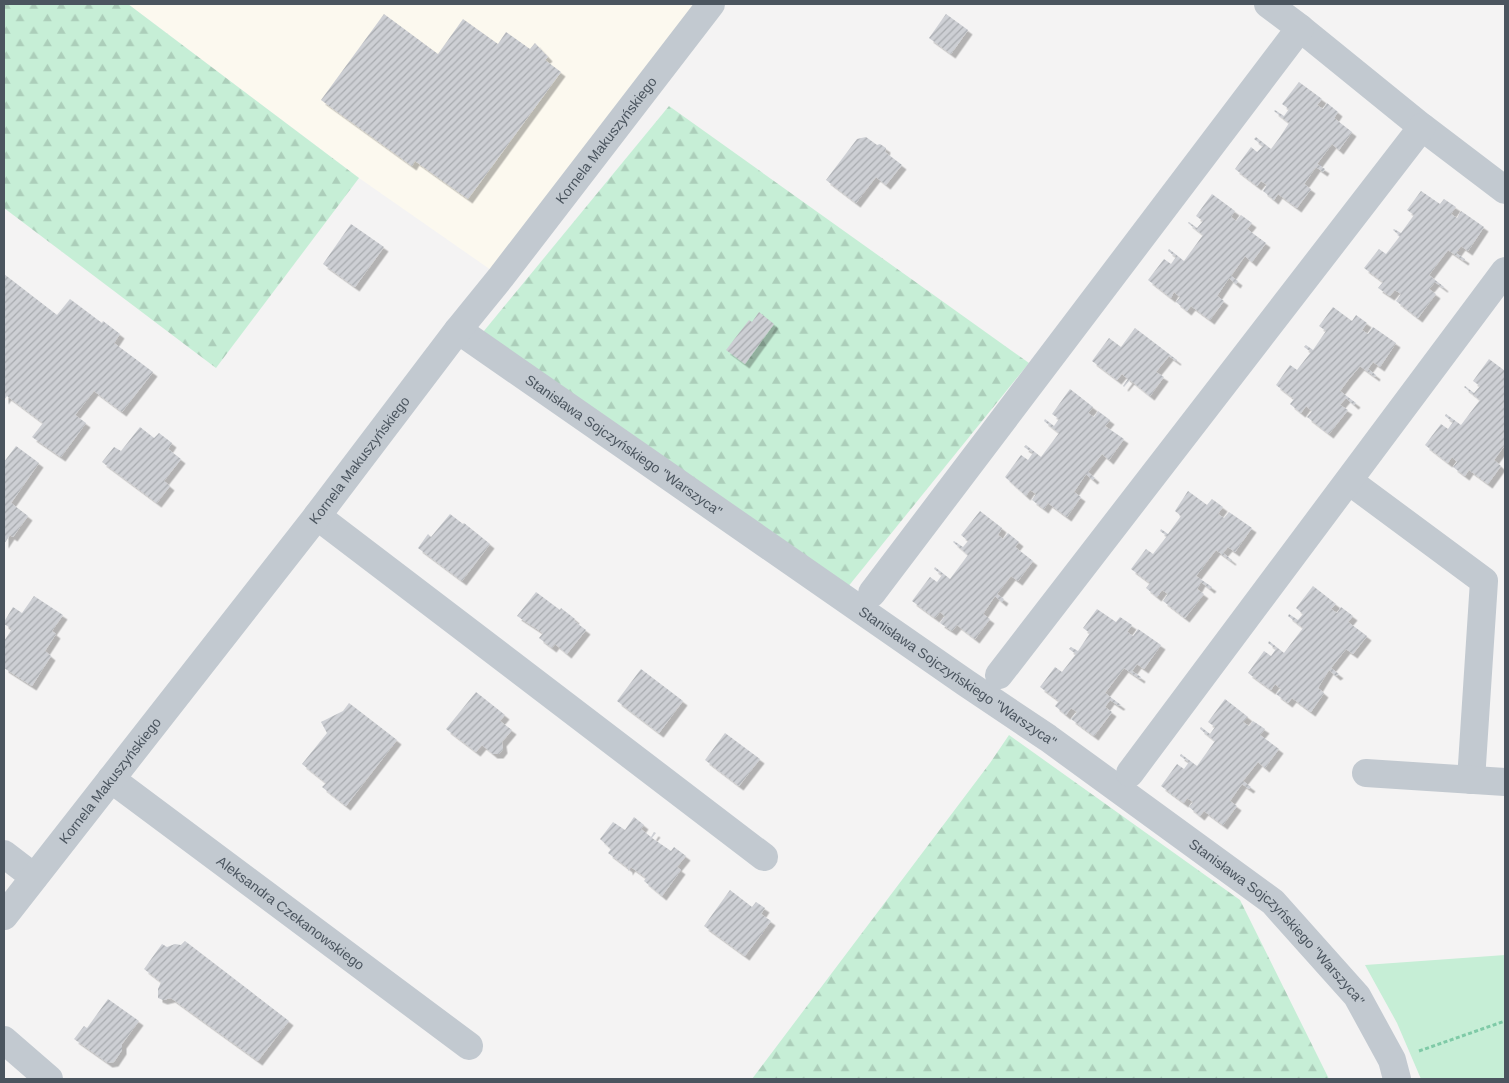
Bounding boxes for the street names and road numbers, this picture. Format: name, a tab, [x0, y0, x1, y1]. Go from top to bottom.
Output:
street label: Kornela Makuszyńskiego	[552, 74, 660, 207]
street label: Stanisława Sojczyńskiego "Warszyca"	[522, 371, 725, 519]
street label: Kornela Makuszyńskiego	[306, 393, 413, 527]
street label: Stanisława Sojczyńskiego "Warszyca"	[856, 603, 1060, 750]
street label: Kornela Makuszyńskiego	[56, 714, 164, 847]
street label: Stanisława Sojczyńskiego "Warszyca"	[1186, 836, 1368, 1007]
street label: Aleksandra Czekanowskiego	[214, 853, 368, 973]

